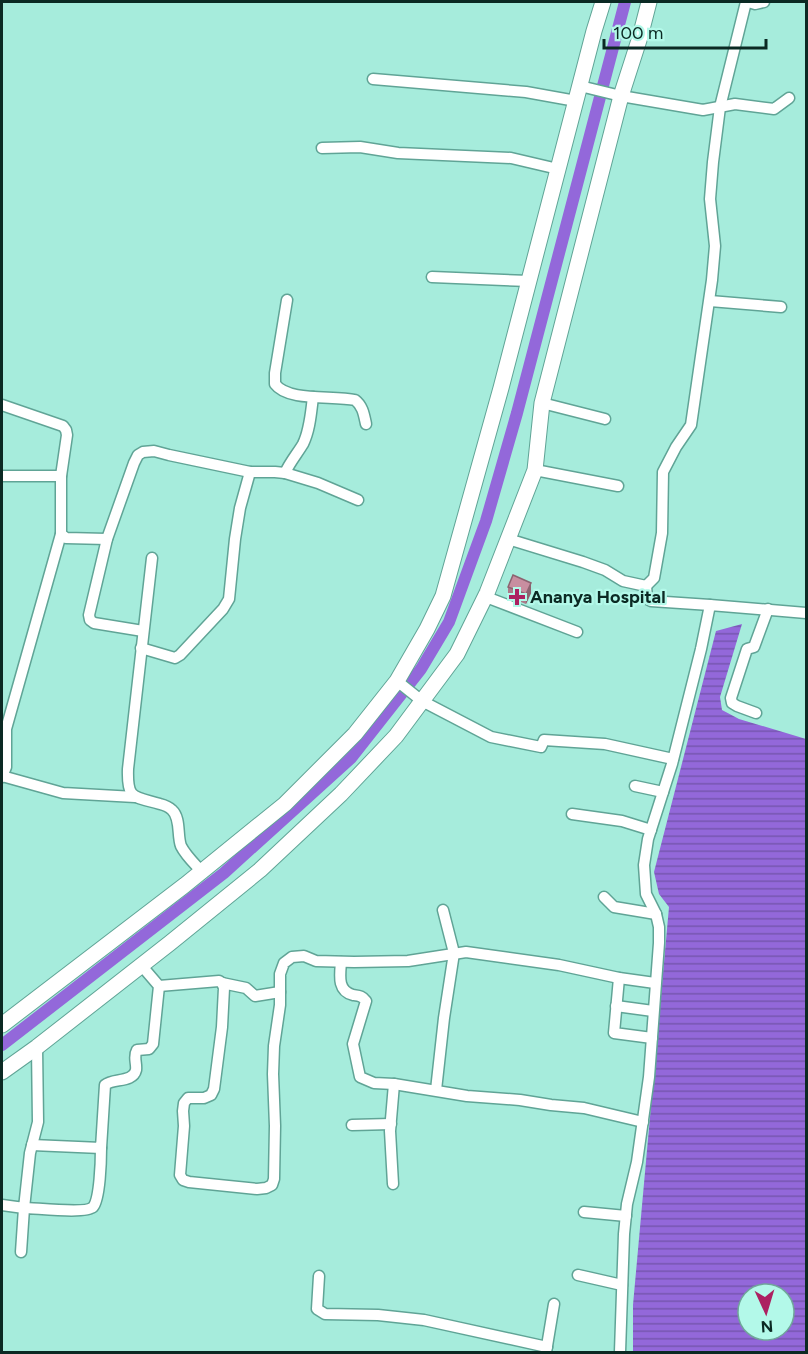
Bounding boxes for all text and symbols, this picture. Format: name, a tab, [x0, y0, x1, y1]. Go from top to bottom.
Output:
scale bar	[604, 12, 766, 50]
text: 100 m	[613, 22, 663, 44]
place label: Ananya Hospital	[530, 586, 666, 608]
marker: Ananya Hospital	[508, 588, 526, 606]
north arrow	[736, 1282, 796, 1342]
text: N	[760, 1317, 774, 1336]

